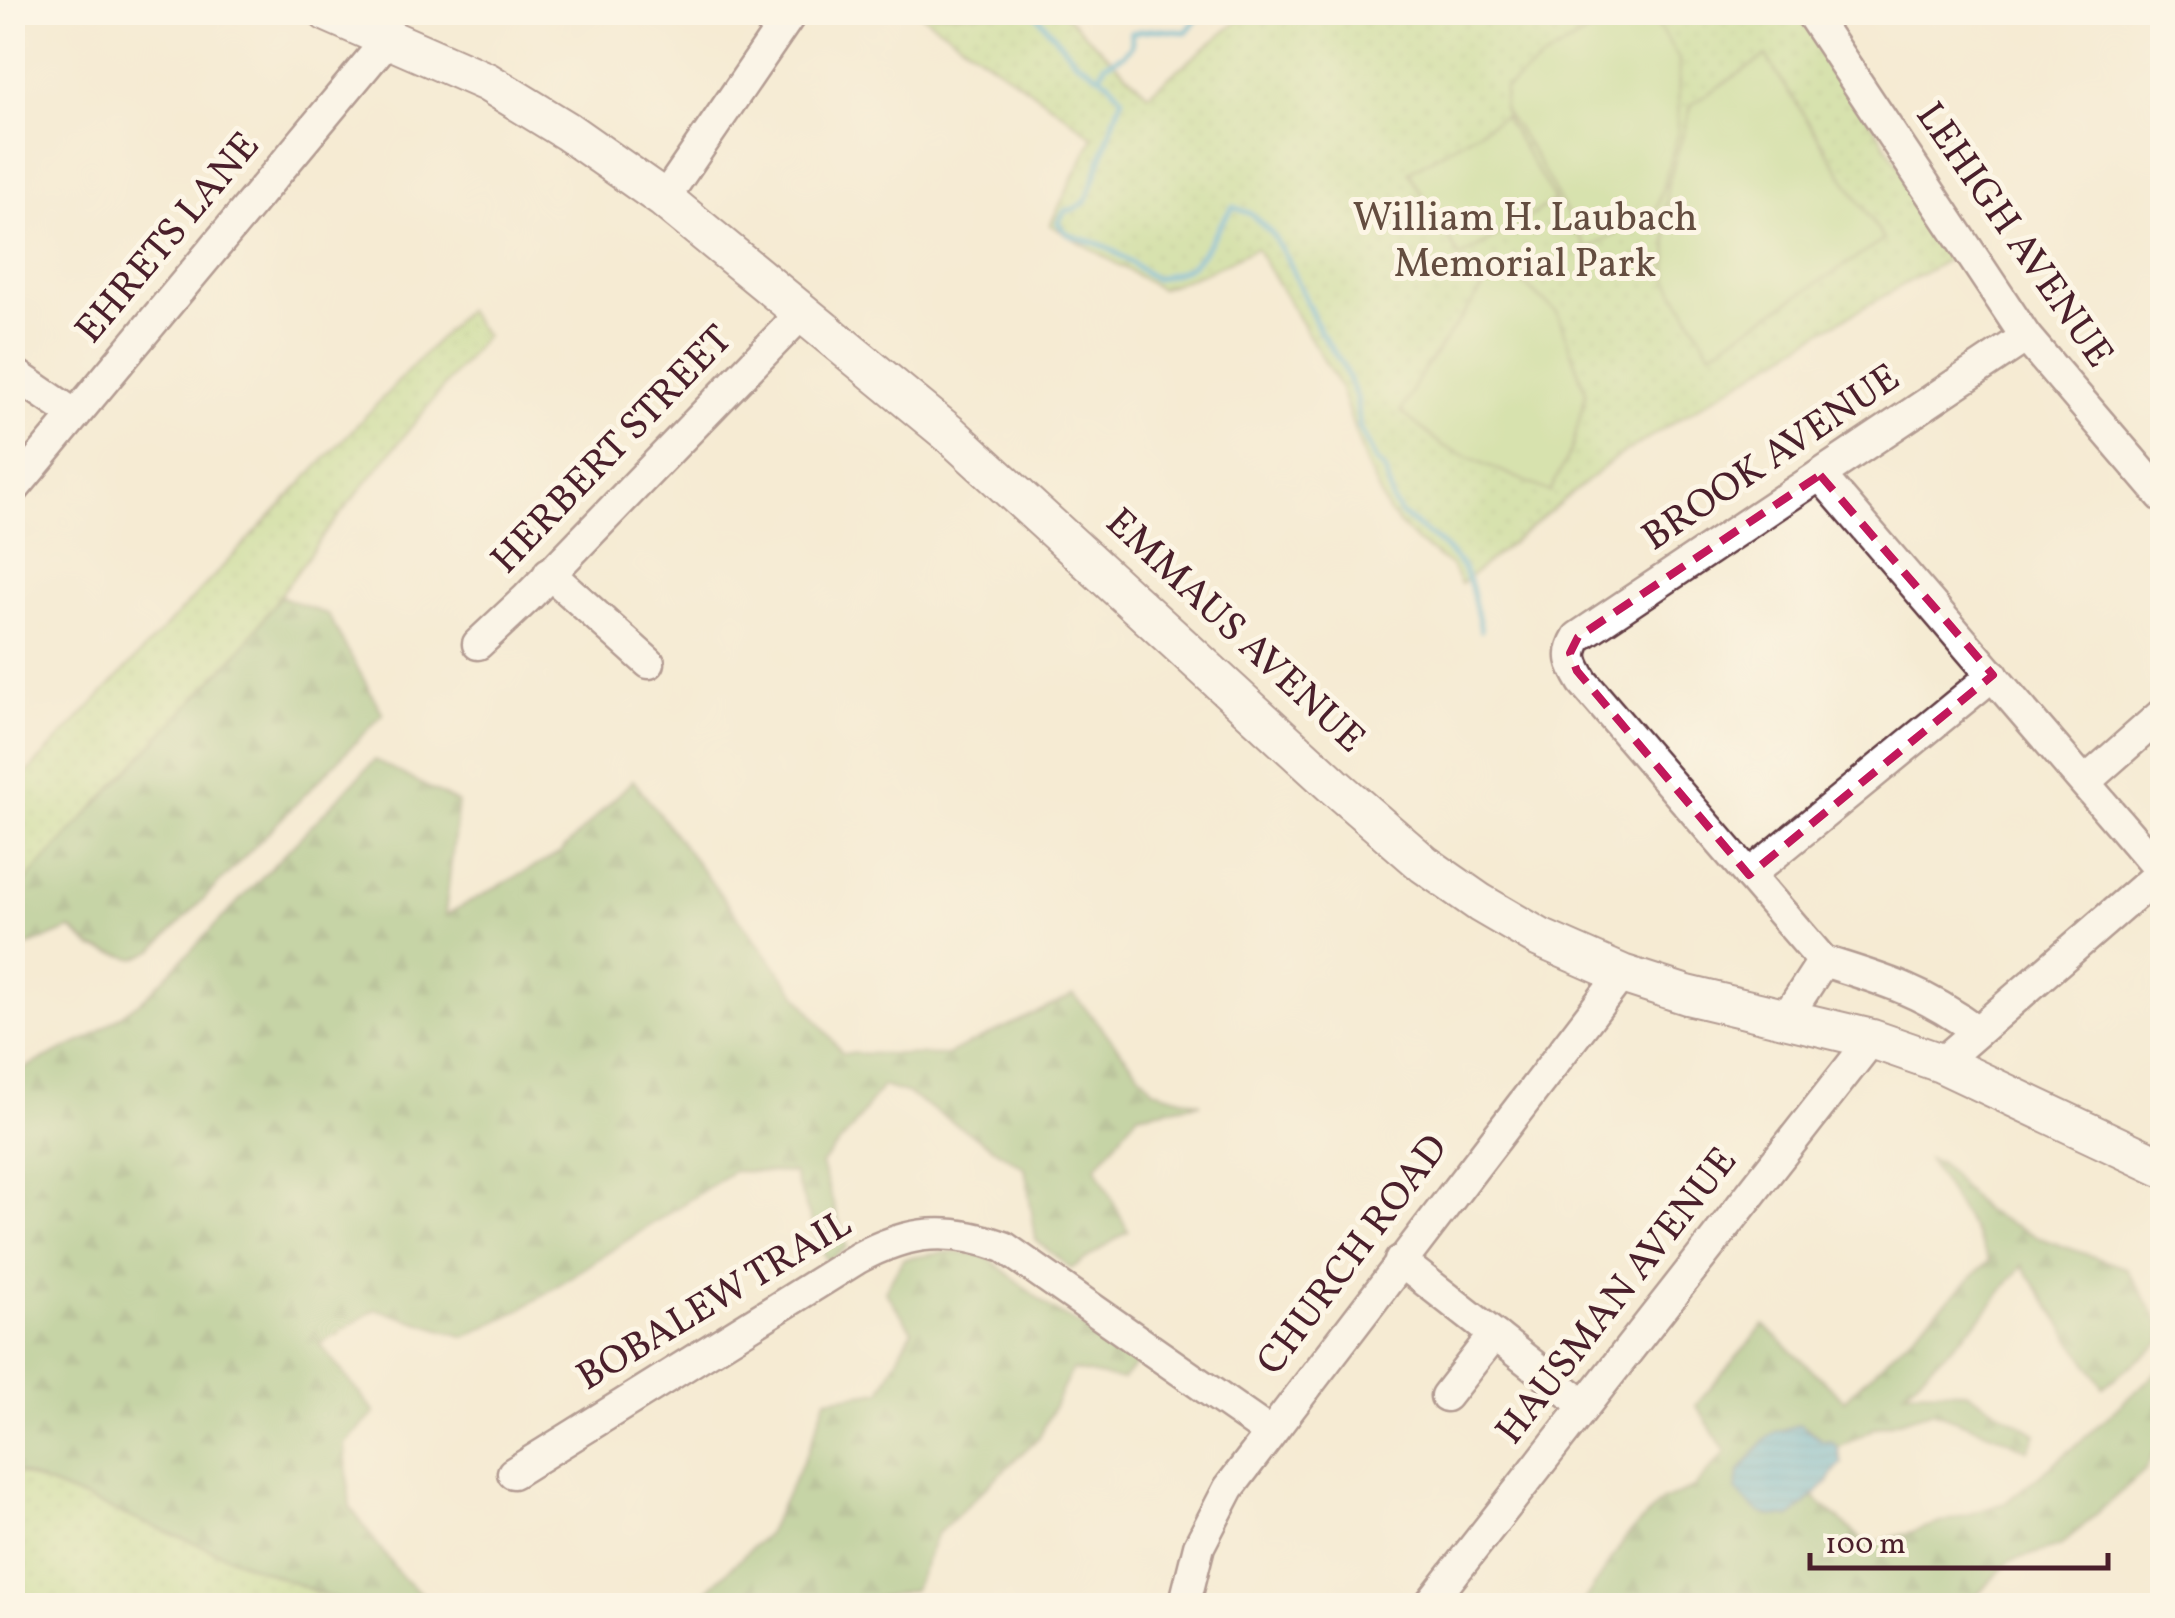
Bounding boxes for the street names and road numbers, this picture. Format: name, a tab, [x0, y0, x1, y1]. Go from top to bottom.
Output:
street label: LEHIGH AVENUE	[1900, 92, 2126, 380]
street label: EHRETS LANE	[64, 121, 274, 357]
street label: HERBERT STREET	[480, 314, 746, 588]
street label: BROOK AVENUE	[1632, 352, 1912, 566]
street label: EMMAUS AVENUE	[1092, 497, 1376, 767]
street label: CHURCH ROAD	[1245, 1124, 1463, 1388]
street label: HAUSMAN AVENUE	[1484, 1137, 1752, 1457]
street label: BOBALEW TRAIL	[567, 1198, 863, 1406]

